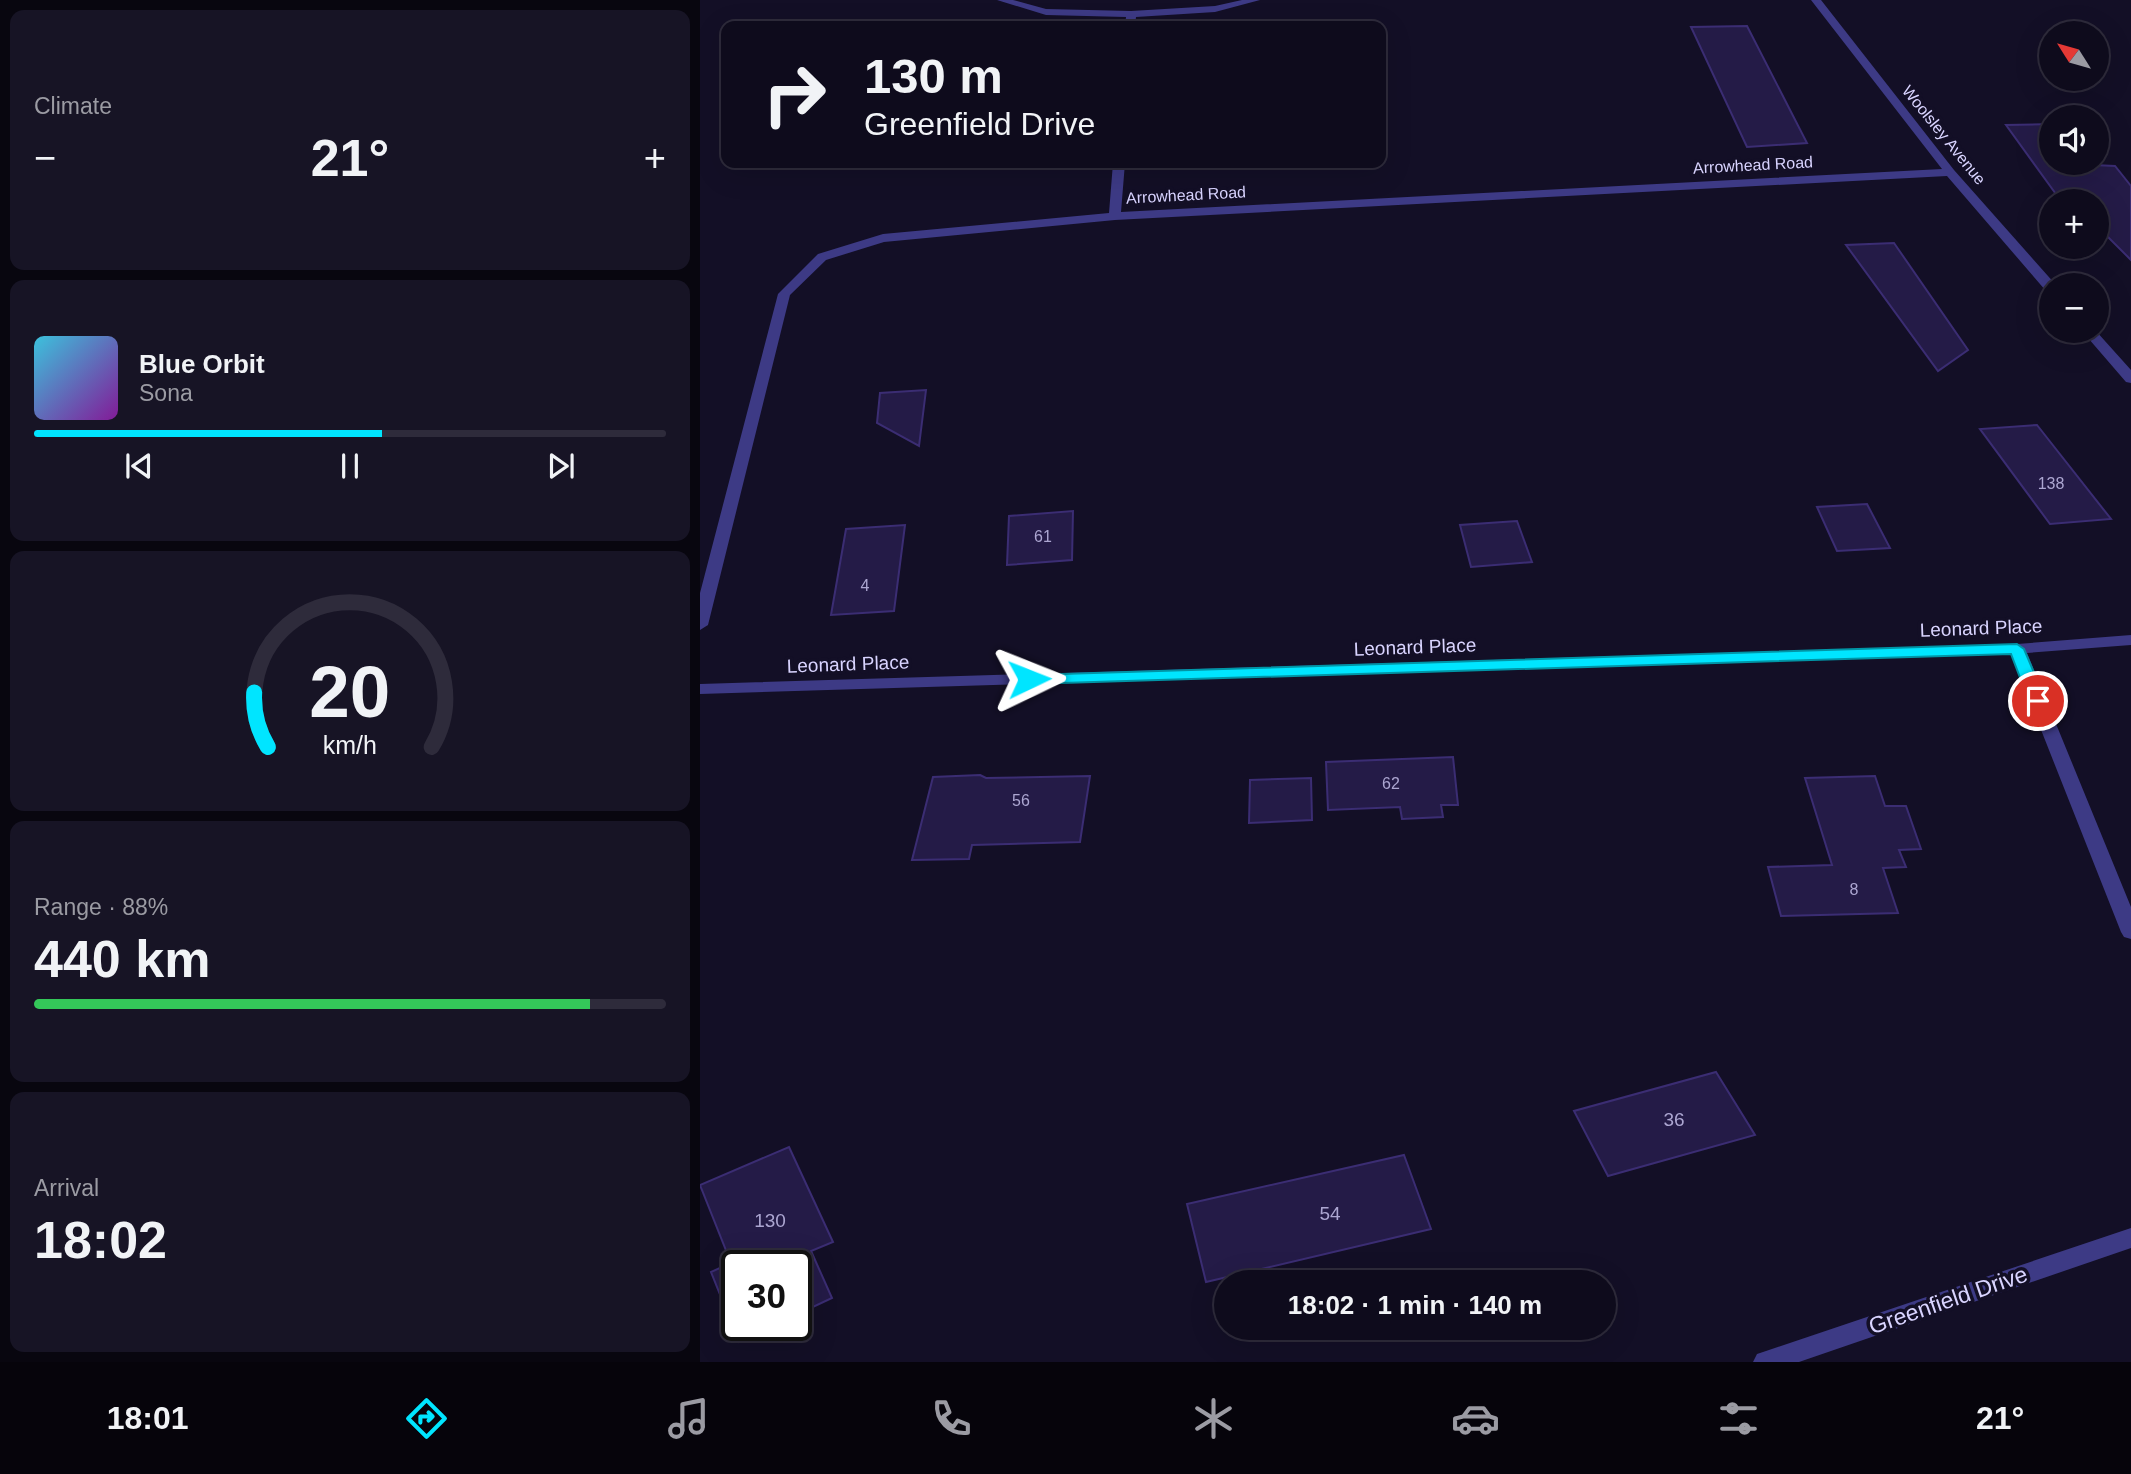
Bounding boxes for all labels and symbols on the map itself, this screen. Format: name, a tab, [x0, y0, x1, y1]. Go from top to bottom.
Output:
north arrow	[2039, 21, 2109, 91]
street label: Woolsley Avenue	[1899, 82, 1989, 188]
street label: Arrowhead Road	[1693, 153, 1813, 177]
street label: Arrowhead Road	[1126, 183, 1246, 207]
house number: 138	[2038, 475, 2064, 492]
house number: 61	[1034, 528, 1052, 545]
house number: 4	[861, 577, 870, 594]
street label: Leonard Place	[1919, 615, 2043, 641]
street label: Leonard Place	[1353, 634, 1477, 660]
position arrow	[992, 642, 1066, 716]
street label: Leonard Place	[786, 651, 910, 677]
pin	[2008, 671, 2068, 731]
house number: 62	[1382, 775, 1400, 792]
house number: 56	[1012, 792, 1030, 809]
house number: 8	[1850, 881, 1859, 898]
house number: 36	[1663, 1109, 1685, 1130]
house number: 54	[1319, 1203, 1341, 1224]
house number: 130	[754, 1210, 786, 1231]
speed limit sign: 30	[721, 1250, 812, 1341]
street label: Greenfield Drive	[1865, 1261, 2031, 1339]

